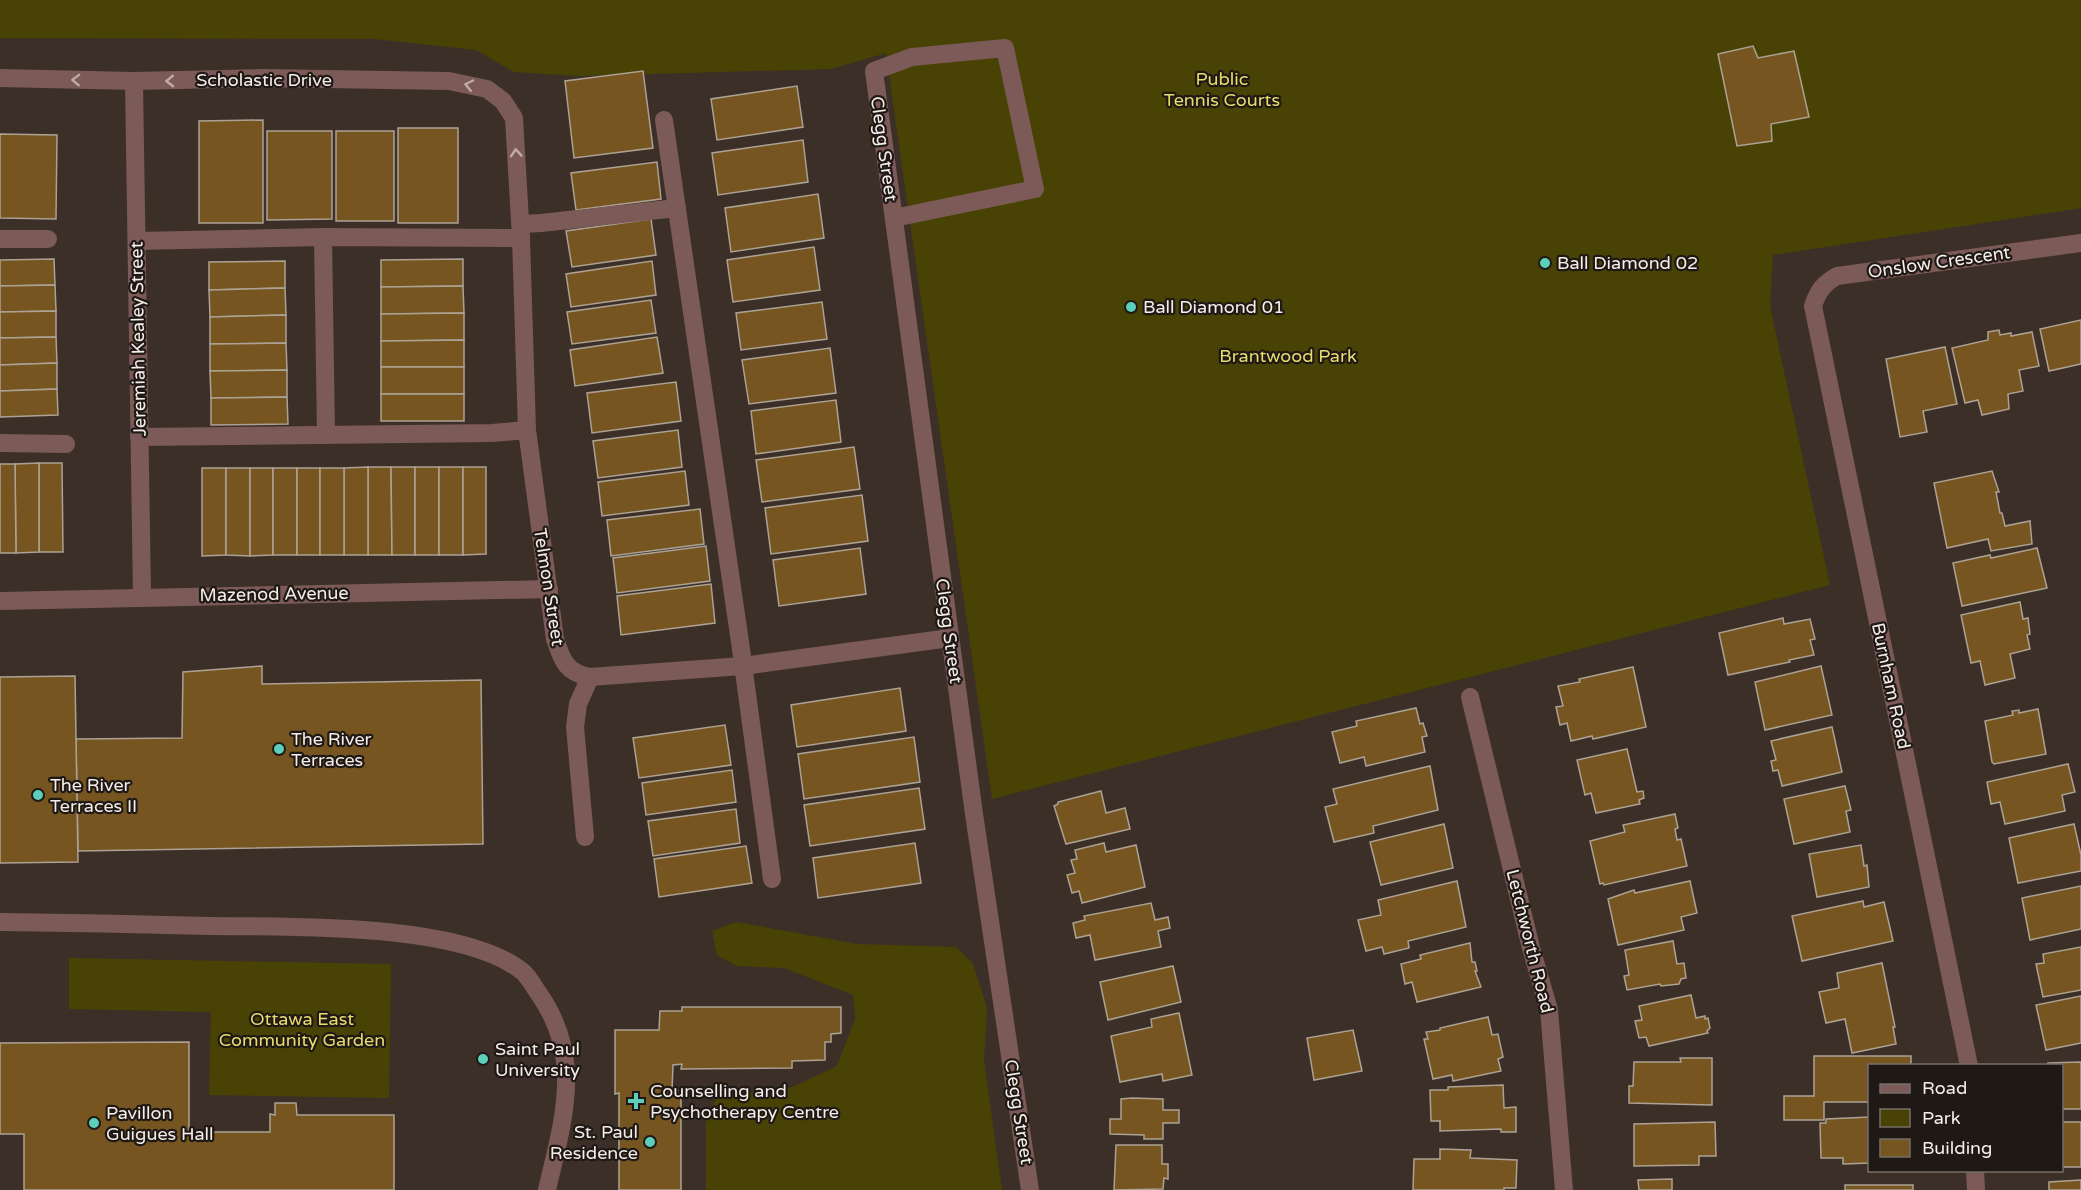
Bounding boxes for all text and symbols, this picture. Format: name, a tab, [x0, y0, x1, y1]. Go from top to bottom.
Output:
park label: Public Tennis Courts	[1164, 68, 1280, 111]
street label: Scholastic Drive	[196, 69, 332, 91]
one-way arrow	[71, 74, 80, 86]
one-way arrow	[165, 74, 174, 87]
one-way arrow	[465, 79, 475, 92]
street label: Clegg Street	[866, 95, 902, 203]
one-way arrow	[510, 149, 523, 158]
street label: Jeremiah Kealey Street	[125, 241, 151, 437]
street label: Onslow Crescent	[1866, 241, 2012, 283]
place label: Ball Diamond 02	[1557, 252, 1698, 274]
marker: Ball Diamond 02	[1538, 256, 1552, 270]
place label: Ball Diamond 01	[1143, 296, 1284, 318]
marker: Ball Diamond 01	[1124, 300, 1138, 314]
park label: Brantwood Park	[1219, 345, 1357, 367]
street label: Telmon Street	[529, 526, 569, 648]
street label: Clegg Street	[931, 577, 967, 685]
street label: Mazenod Avenue	[199, 582, 349, 606]
street label: Burnham Road	[1867, 621, 1915, 751]
place label: The River Terraces	[291, 728, 372, 771]
marker: The River Terraces	[272, 742, 286, 756]
place label: The River Terraces II	[50, 774, 137, 817]
marker: The River Terraces II	[31, 788, 45, 802]
street label: Letchworth Road	[1501, 867, 1559, 1015]
park label: Ottawa East Community Garden	[219, 1008, 385, 1051]
place label: Saint Paul University	[495, 1038, 580, 1081]
marker: Saint Paul University	[476, 1052, 490, 1066]
street label: Clegg Street	[1000, 1058, 1038, 1166]
legend	[1868, 1064, 2063, 1172]
text: Road	[1922, 1077, 1967, 1099]
place label: Counselling and Psychotherapy Centre	[650, 1080, 839, 1123]
marker: Counselling and Psychotherapy Centre	[627, 1092, 645, 1110]
place label: Pavillon Guigues Hall	[106, 1102, 214, 1145]
text: Park	[1922, 1107, 1961, 1129]
marker: Pavillon Guigues Hall	[87, 1116, 101, 1130]
place label: St. Paul Residence	[550, 1121, 638, 1164]
marker: St. Paul Residence	[643, 1135, 657, 1149]
text: Building	[1922, 1137, 1992, 1159]

